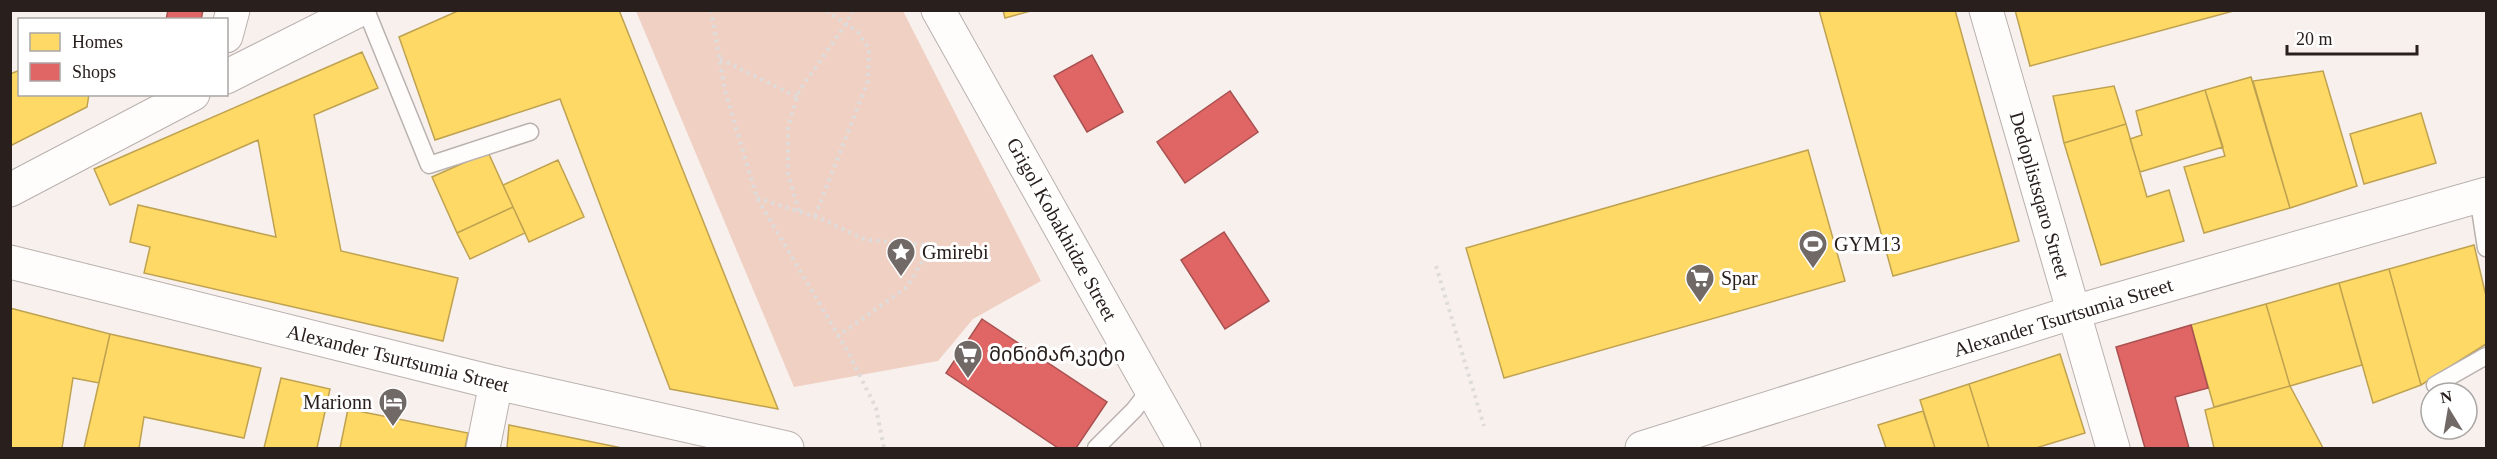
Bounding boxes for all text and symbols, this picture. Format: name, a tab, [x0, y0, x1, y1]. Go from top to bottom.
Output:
legend	[18, 18, 228, 96]
scale bar	[2287, 18, 2418, 56]
text: 20 m	[2296, 29, 2333, 49]
text: Homes	[72, 32, 123, 52]
text: Shops	[72, 62, 116, 82]
street label: Dedoplistsqaro Street	[2005, 109, 2075, 282]
street label: Grigol Kobakhidze Street	[1002, 134, 1122, 325]
sports icon: GYM13	[1797, 228, 1829, 270]
place label: GYM13	[1834, 233, 1901, 255]
place icon: Gmirebi	[885, 236, 917, 278]
place label: Gmirebi	[922, 241, 989, 263]
supermarket icon: Spar	[1684, 262, 1716, 304]
place label: Spar	[1721, 267, 1758, 290]
street label: Alexander Tsurtsumia Street	[1951, 273, 2176, 361]
street label: Alexander Tsurtsumia Street	[285, 320, 512, 396]
supermarket icon: მინიმარკეტი	[952, 338, 984, 380]
place label: მინიმარკეტი	[989, 343, 1125, 366]
north arrow	[2419, 381, 2479, 441]
hotel icon: Marionn	[377, 386, 409, 428]
text: N	[2439, 387, 2454, 406]
place label: Marionn	[303, 391, 372, 413]

